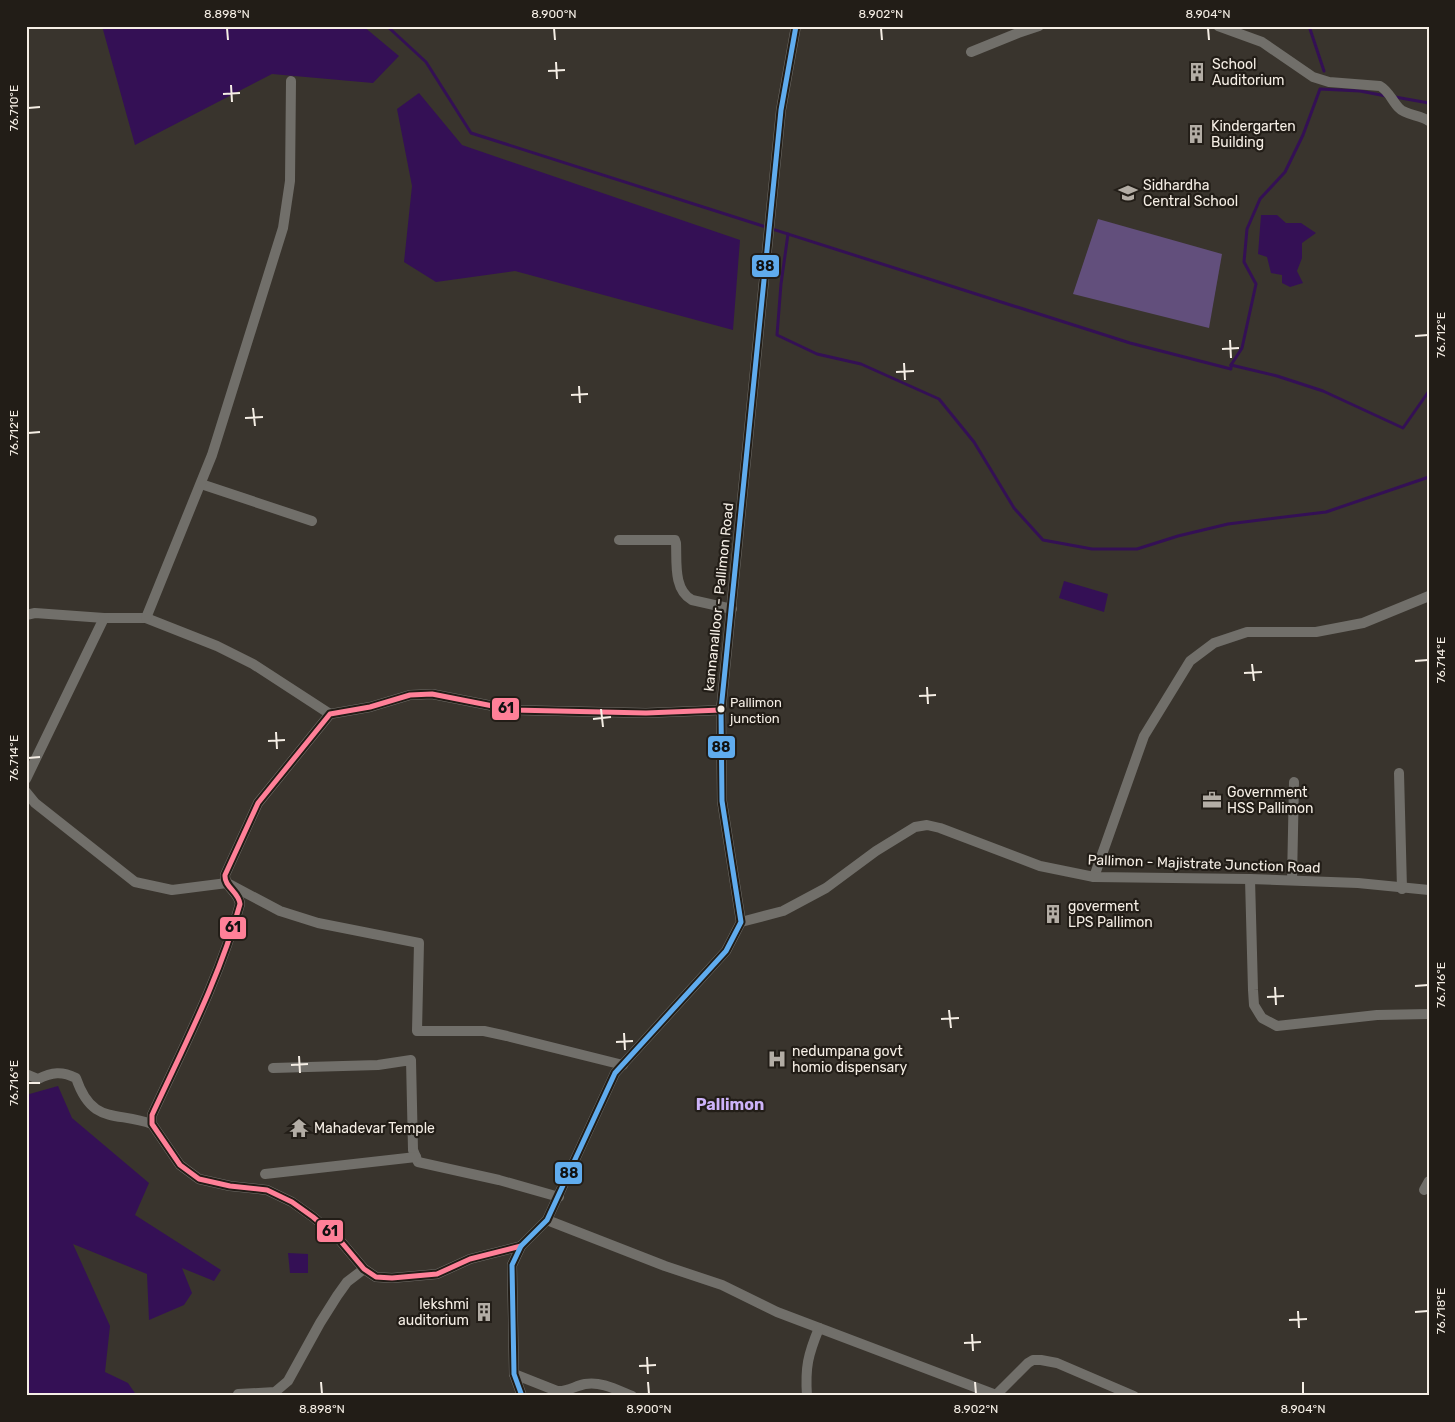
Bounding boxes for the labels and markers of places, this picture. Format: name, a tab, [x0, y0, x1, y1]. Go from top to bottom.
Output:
place label: School Auditorium	[1212, 56, 1285, 89]
building icon: School Auditorium	[1186, 61, 1208, 83]
place label: Kindergarten Building	[1211, 118, 1296, 151]
building icon: Kindergarten Building	[1185, 123, 1207, 145]
place label: Sidhardha Central School	[1143, 177, 1238, 210]
school or university icon: Sidhardha Central School	[1117, 182, 1139, 204]
place label: Pallimon junction	[729, 695, 782, 726]
marker: Pallimon junction	[716, 704, 726, 714]
place label: Government HSS Pallimon	[1227, 784, 1314, 817]
office icon: Government HSS Pallimon	[1201, 789, 1223, 811]
place label: goverment LPS Pallimon	[1068, 898, 1153, 931]
building icon: goverment LPS Pallimon	[1042, 903, 1064, 925]
place label: nedumpana govt homio dispensary	[792, 1043, 908, 1076]
hospital icon: nedumpana govt homio dispensary	[766, 1048, 788, 1070]
temple icon: Mahadevar Temple	[288, 1117, 310, 1139]
place label: Mahadevar Temple	[314, 1120, 435, 1137]
place label: lekshmi auditorium	[398, 1296, 469, 1329]
building icon: lekshmi auditorium	[473, 1301, 495, 1323]

